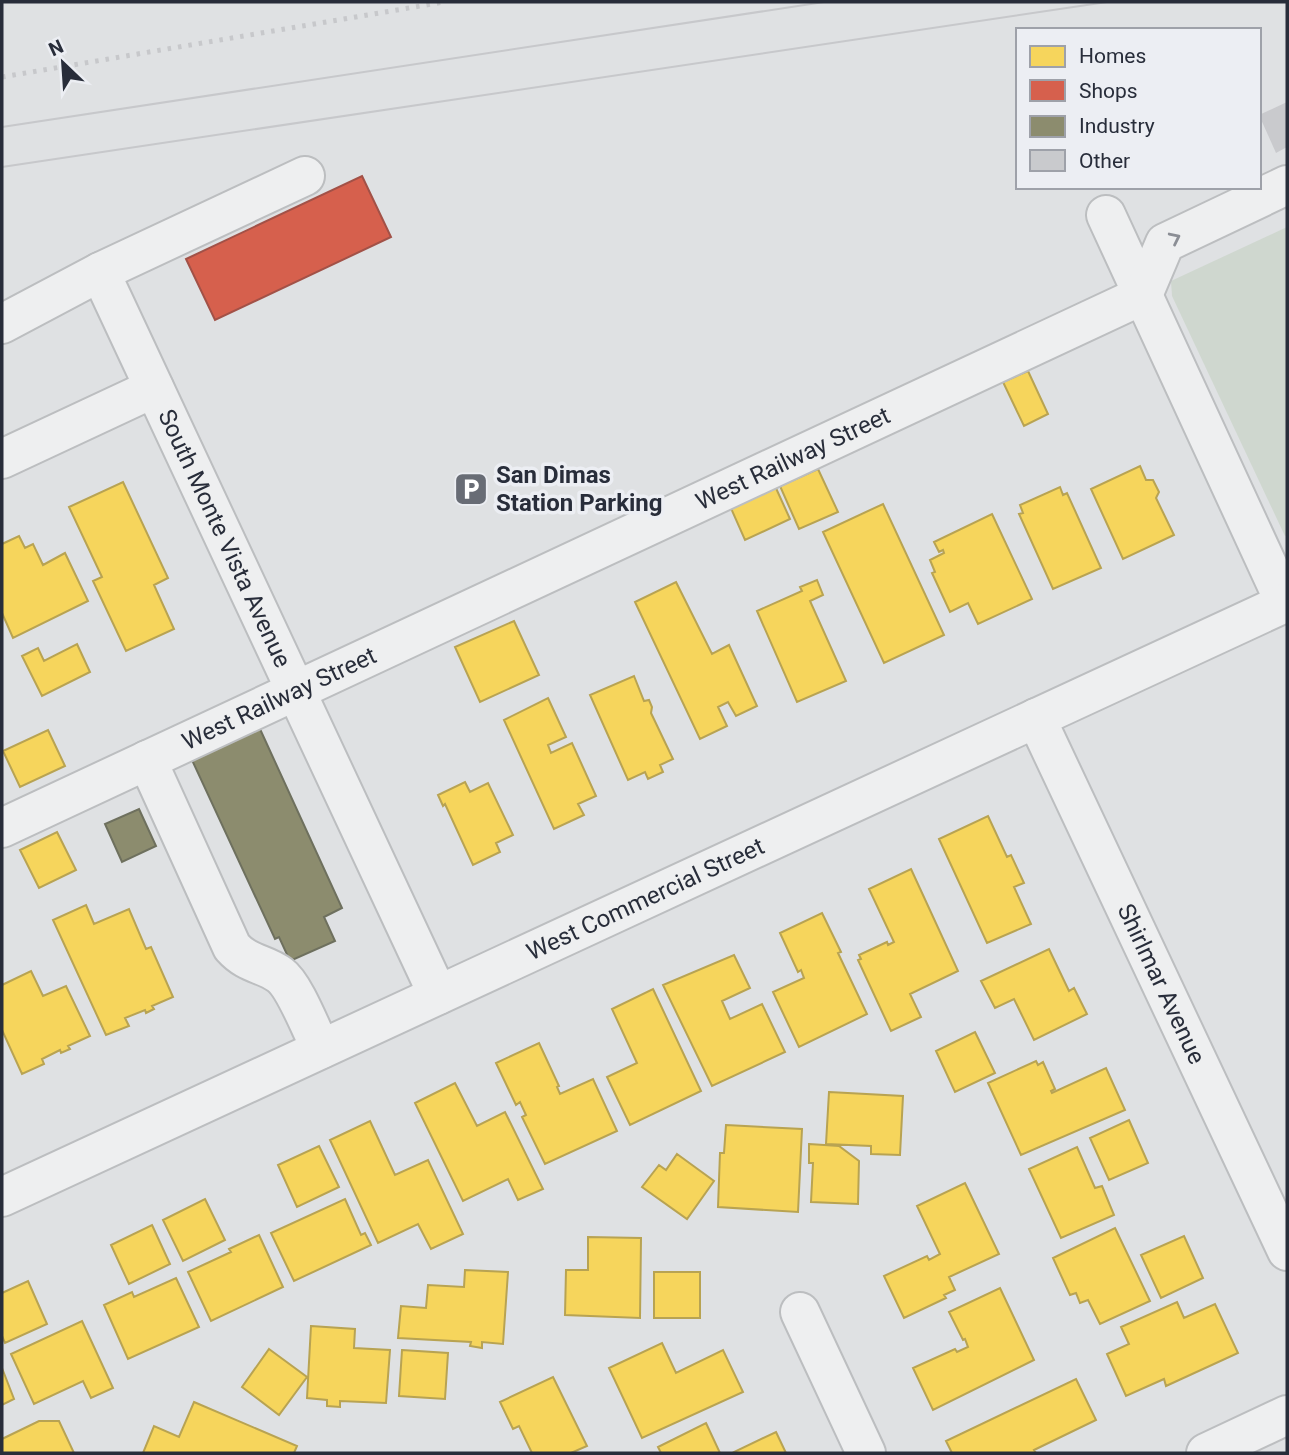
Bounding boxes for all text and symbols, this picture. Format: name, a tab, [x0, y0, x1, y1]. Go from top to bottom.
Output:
north arrow	[28, 28, 98, 98]
legend	[1016, 28, 1261, 189]
text: N	[45, 35, 67, 61]
text: Homes	[1079, 44, 1146, 68]
text: Shops	[1079, 79, 1138, 103]
text: Industry	[1079, 114, 1155, 138]
text: Other	[1079, 149, 1130, 173]
one-way arrow	[1168, 233, 1181, 247]
street label: West Railway Street	[691, 401, 895, 516]
street label: South Monte Vista Avenue	[152, 405, 297, 672]
place label: San Dimas Station Parking	[496, 461, 663, 517]
parking icon: San Dimas Station Parking	[452, 470, 490, 508]
street label: West Railway Street	[178, 641, 381, 756]
street label: West Commercial Street	[522, 832, 769, 966]
street label: Shirlmar Avenue	[1112, 899, 1211, 1069]

